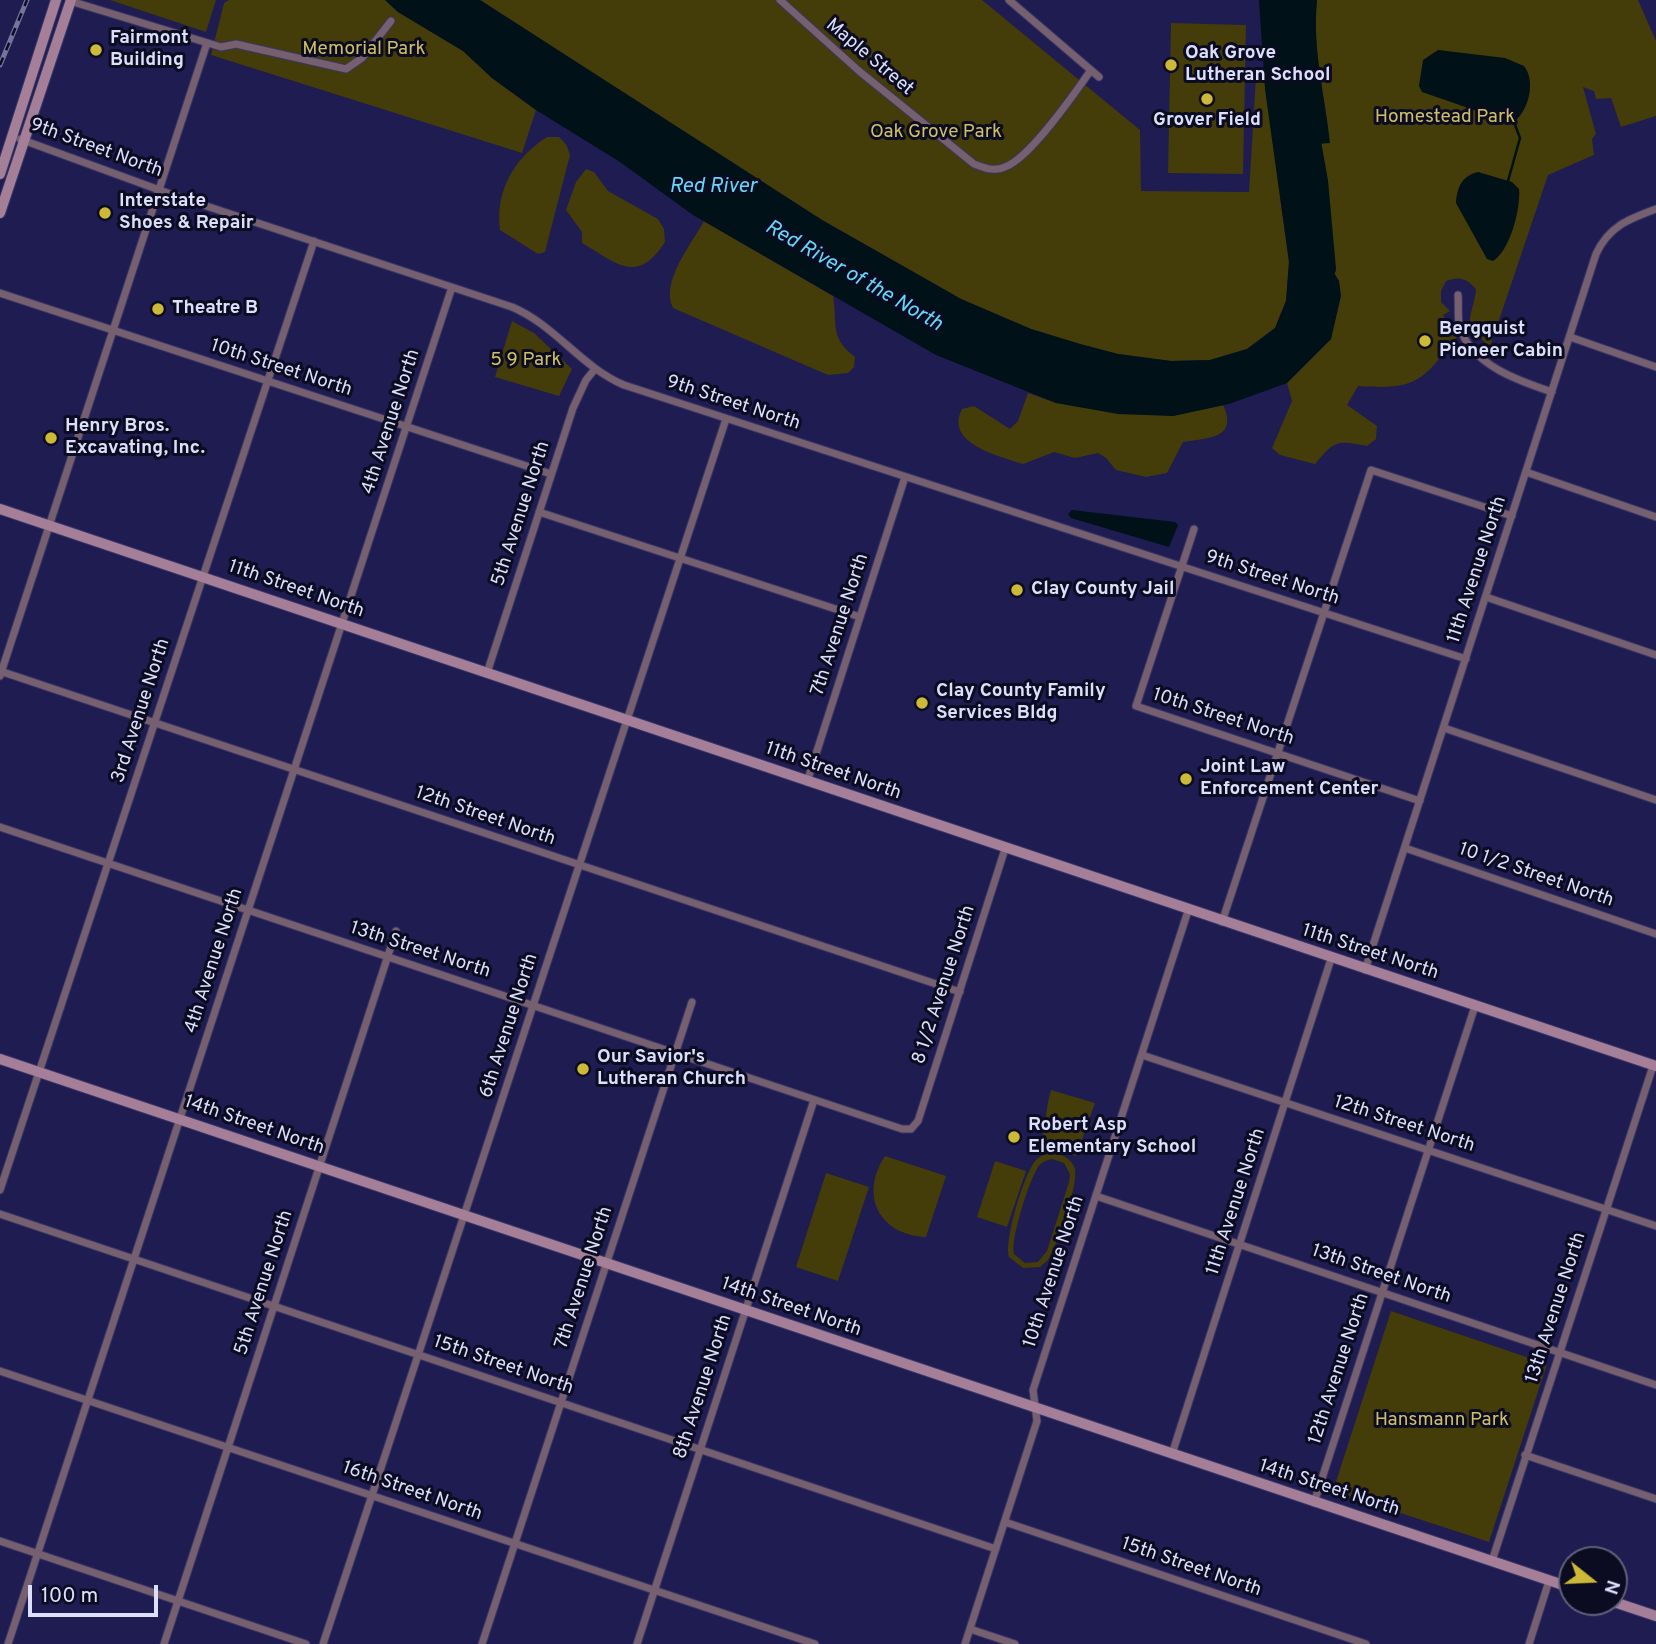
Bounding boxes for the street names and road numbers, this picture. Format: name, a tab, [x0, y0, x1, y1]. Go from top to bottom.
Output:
street label: Maple Street	[820, 15, 918, 101]
street label: 9th Street North	[27, 114, 165, 184]
street label: 10th Street North	[207, 335, 355, 403]
street label: 4th Avenue North	[358, 347, 426, 497]
street label: 9th Street North	[663, 372, 803, 436]
street label: 5th Avenue North	[488, 439, 556, 589]
street label: 11th Avenue North	[1443, 494, 1513, 646]
street label: 9th Street North	[1202, 547, 1342, 611]
street label: 7th Avenue North	[807, 551, 875, 699]
street label: 11th Street North	[225, 556, 367, 624]
street label: 3rd Avenue North	[108, 636, 176, 786]
street label: 10th Street North	[1149, 684, 1297, 752]
street label: 11th Street North	[762, 738, 904, 806]
street label: 12th Street North	[412, 782, 558, 852]
street label: 10 1/2 Street North	[1456, 839, 1616, 913]
street label: 4th Avenue North	[181, 886, 249, 1036]
street label: 8 1/2 Avenue North	[909, 903, 981, 1067]
street label: 13th Street North	[347, 918, 493, 984]
street label: 11th Street North	[1299, 920, 1441, 986]
street label: 6th Avenue North	[476, 951, 544, 1101]
street label: 14th Street North	[181, 1091, 327, 1161]
street label: 12th Street North	[1331, 1092, 1477, 1158]
street label: 11th Avenue North	[1202, 1126, 1272, 1278]
street label: 10th Avenue North	[1020, 1193, 1090, 1351]
street label: 7th Avenue North	[551, 1204, 619, 1352]
street label: 5th Avenue North	[231, 1208, 299, 1358]
street label: 13th Avenue North	[1522, 1230, 1592, 1386]
street label: 13th Street North	[1308, 1240, 1454, 1310]
street label: 14th Street North	[718, 1273, 864, 1343]
street label: 12th Avenue North	[1305, 1290, 1375, 1448]
street label: 8th Avenue North	[670, 1312, 738, 1462]
street label: 15th Street North	[430, 1331, 576, 1401]
street label: 14th Street North	[1256, 1456, 1402, 1522]
street label: 16th Street North	[339, 1457, 485, 1527]
street label: 15th Street North	[1118, 1533, 1264, 1603]

